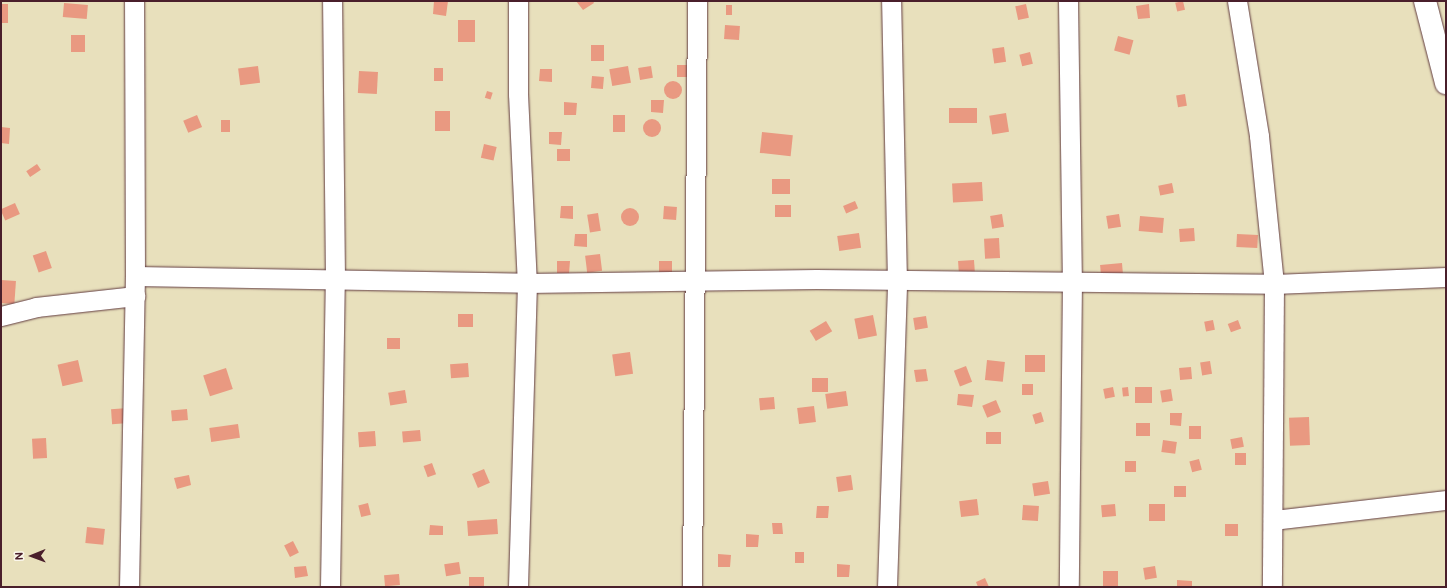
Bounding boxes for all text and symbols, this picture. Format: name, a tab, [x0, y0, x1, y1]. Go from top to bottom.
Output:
north arrow	[12, 536, 52, 576]
text: N	[13, 552, 26, 560]

